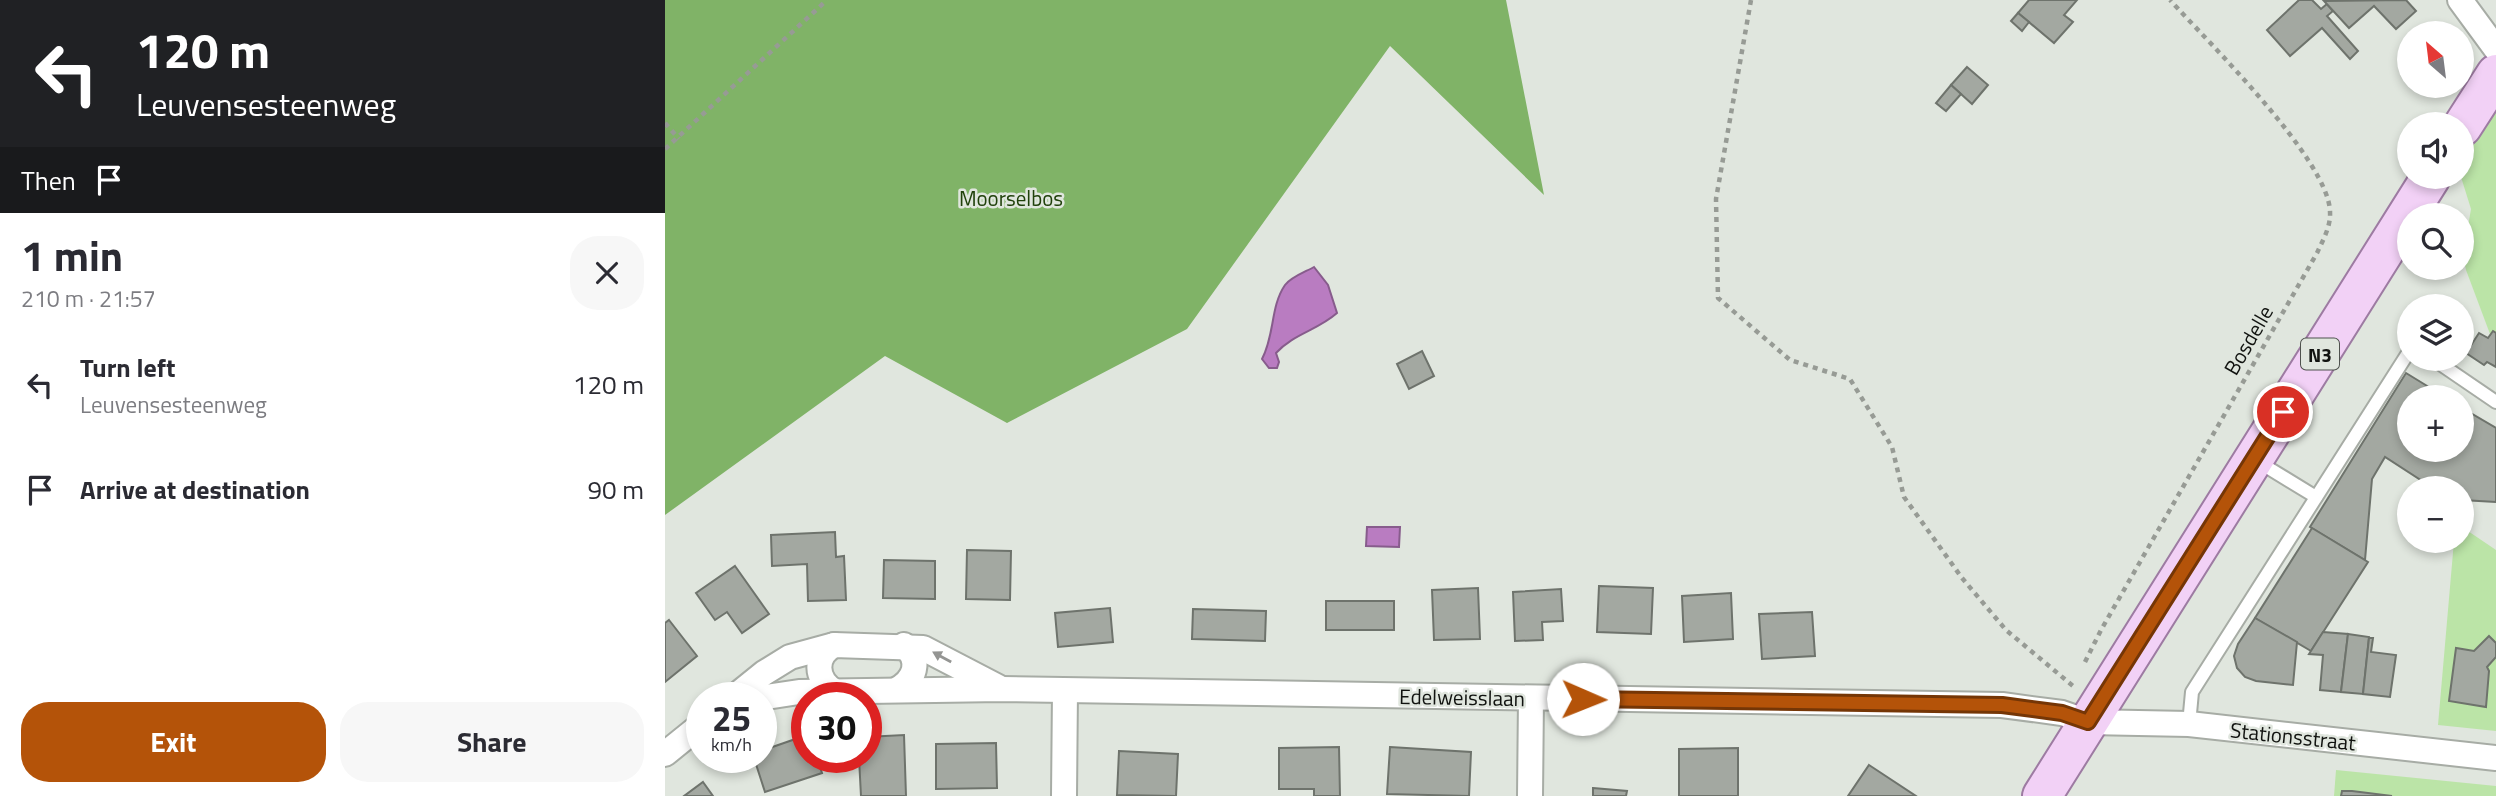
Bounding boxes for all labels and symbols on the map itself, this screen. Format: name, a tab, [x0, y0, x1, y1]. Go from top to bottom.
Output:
north arrow	[2397, 21, 2475, 98]
park label: Moorselbos	[959, 182, 1063, 214]
street label: Bosdelle	[2215, 299, 2281, 381]
road number: N3	[2301, 338, 2339, 370]
pin	[2253, 382, 2313, 442]
one-way arrow	[932, 651, 952, 663]
position arrow	[1546, 662, 1620, 736]
street label: Edelweisslaan	[1399, 680, 1525, 714]
speed limit sign: 30	[791, 682, 882, 773]
street label: Stationsstraat	[2229, 714, 2358, 759]

